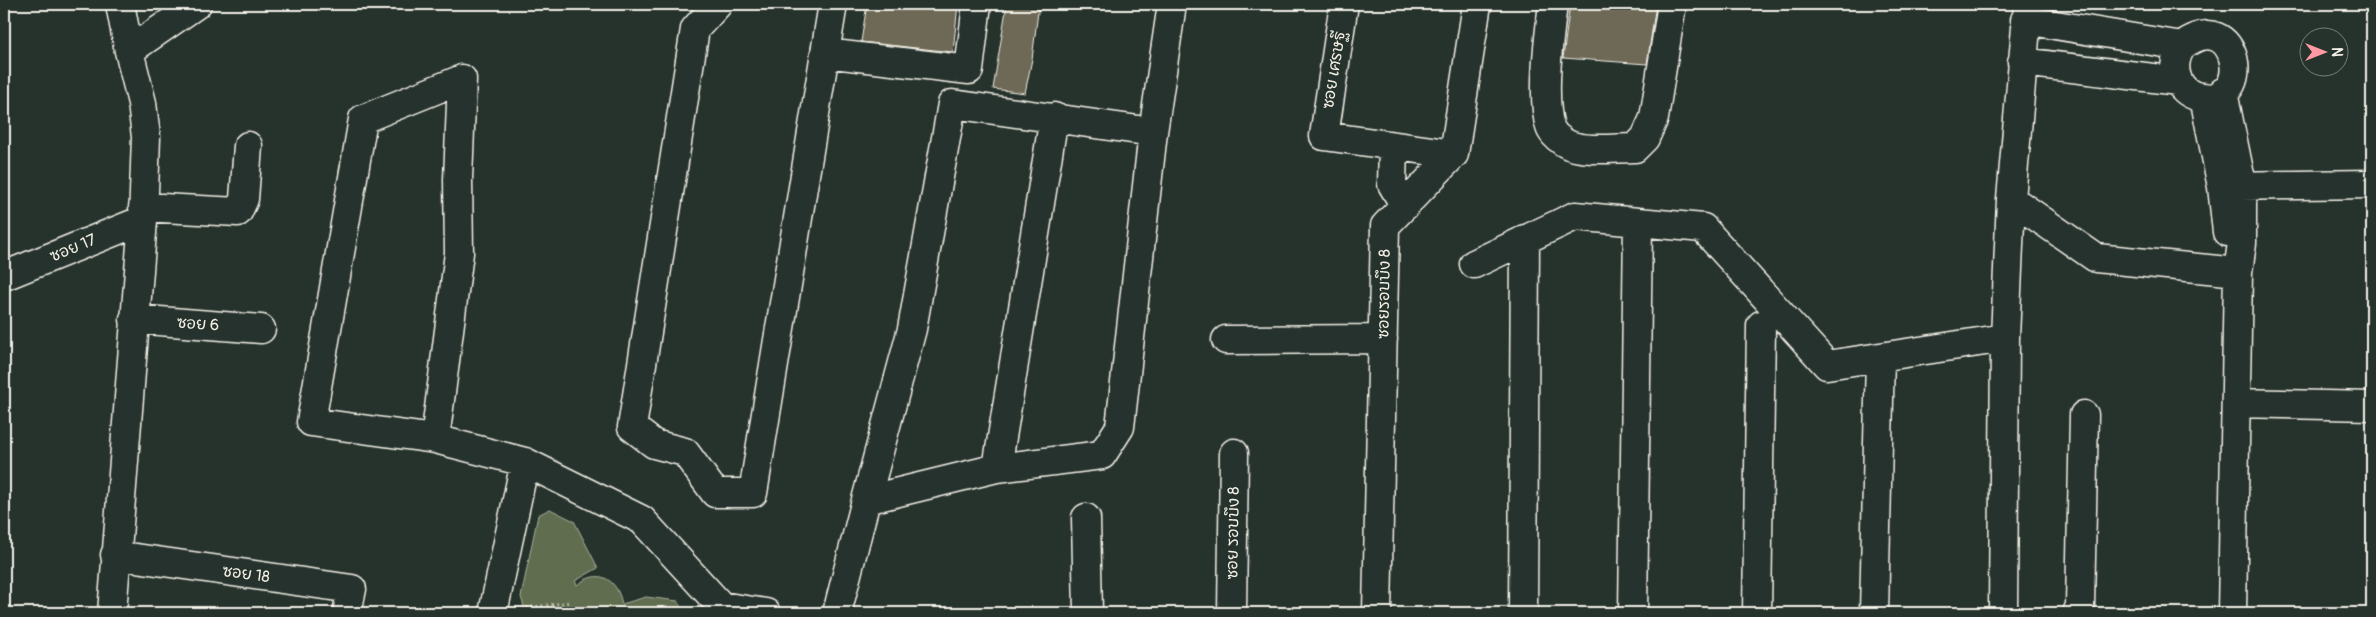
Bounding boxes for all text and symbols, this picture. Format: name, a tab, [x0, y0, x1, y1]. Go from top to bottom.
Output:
north arrow	[2298, 28, 2348, 78]
street label: ซอย เศรษฐี	[1317, 29, 1351, 110]
text: N	[2328, 47, 2345, 57]
street label: ซอย 17	[47, 230, 99, 266]
street label: ซอยรอบบึง 8	[1372, 249, 1395, 339]
street label: ซอย 6	[176, 313, 220, 335]
street label: ซอย รอบบึง 8	[1221, 486, 1244, 580]
street label: ซอย 18	[221, 561, 271, 587]

